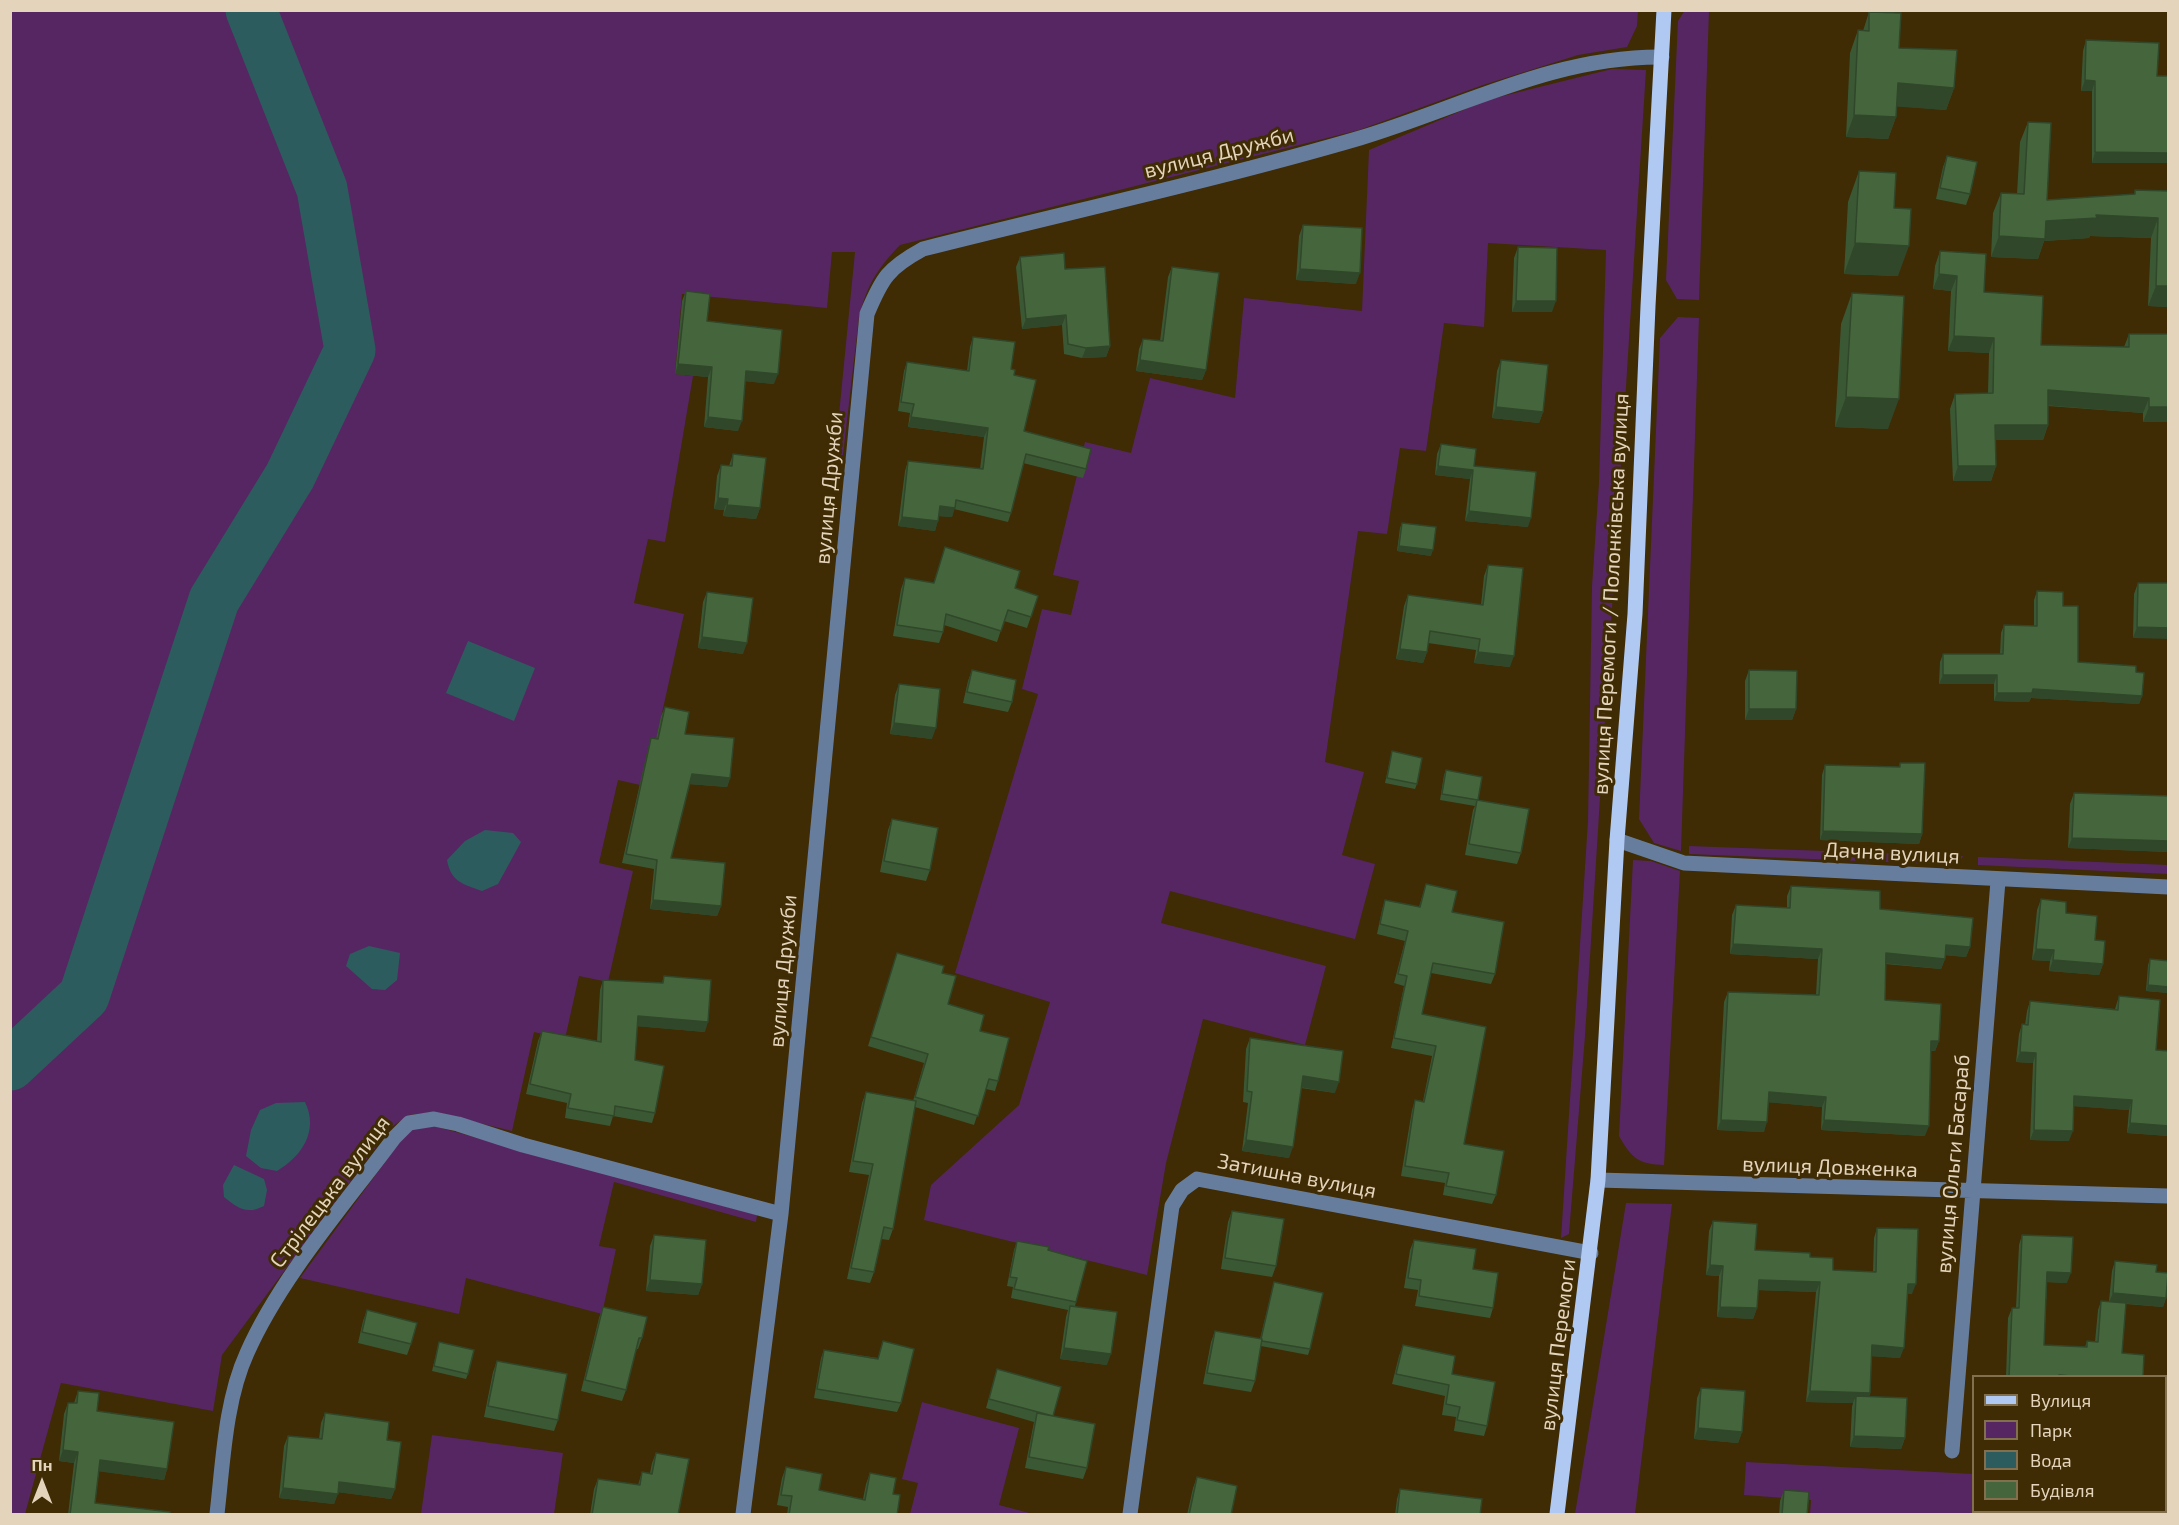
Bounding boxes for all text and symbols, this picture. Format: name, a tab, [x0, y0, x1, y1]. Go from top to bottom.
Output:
street label: вулиця Дружби	[1141, 122, 1297, 184]
street label: вулиця Перемоги / Полонківська вулиця	[1588, 393, 1634, 795]
street label: вулиця Дружби	[810, 410, 848, 566]
street label: Дачна вулиця	[1824, 837, 1960, 869]
street label: вулиця Дружби	[764, 893, 802, 1049]
street label: вулиця Ольги Басараб	[1931, 1053, 1975, 1275]
street label: Стрілецька вулиця	[265, 1111, 395, 1273]
street label: Затишна вулиця	[1215, 1148, 1379, 1204]
street label: вулиця Довженка	[1742, 1151, 1918, 1183]
street label: вулиця Перемоги	[1535, 1257, 1581, 1433]
legend	[1972, 1375, 2167, 1513]
text: Вулиця	[2030, 1389, 2091, 1411]
text: Парк	[2030, 1419, 2072, 1441]
text: Вода	[2030, 1449, 2072, 1471]
north arrow	[12, 1453, 72, 1513]
text: Пн	[32, 1455, 52, 1474]
text: Будівля	[2030, 1479, 2094, 1501]

